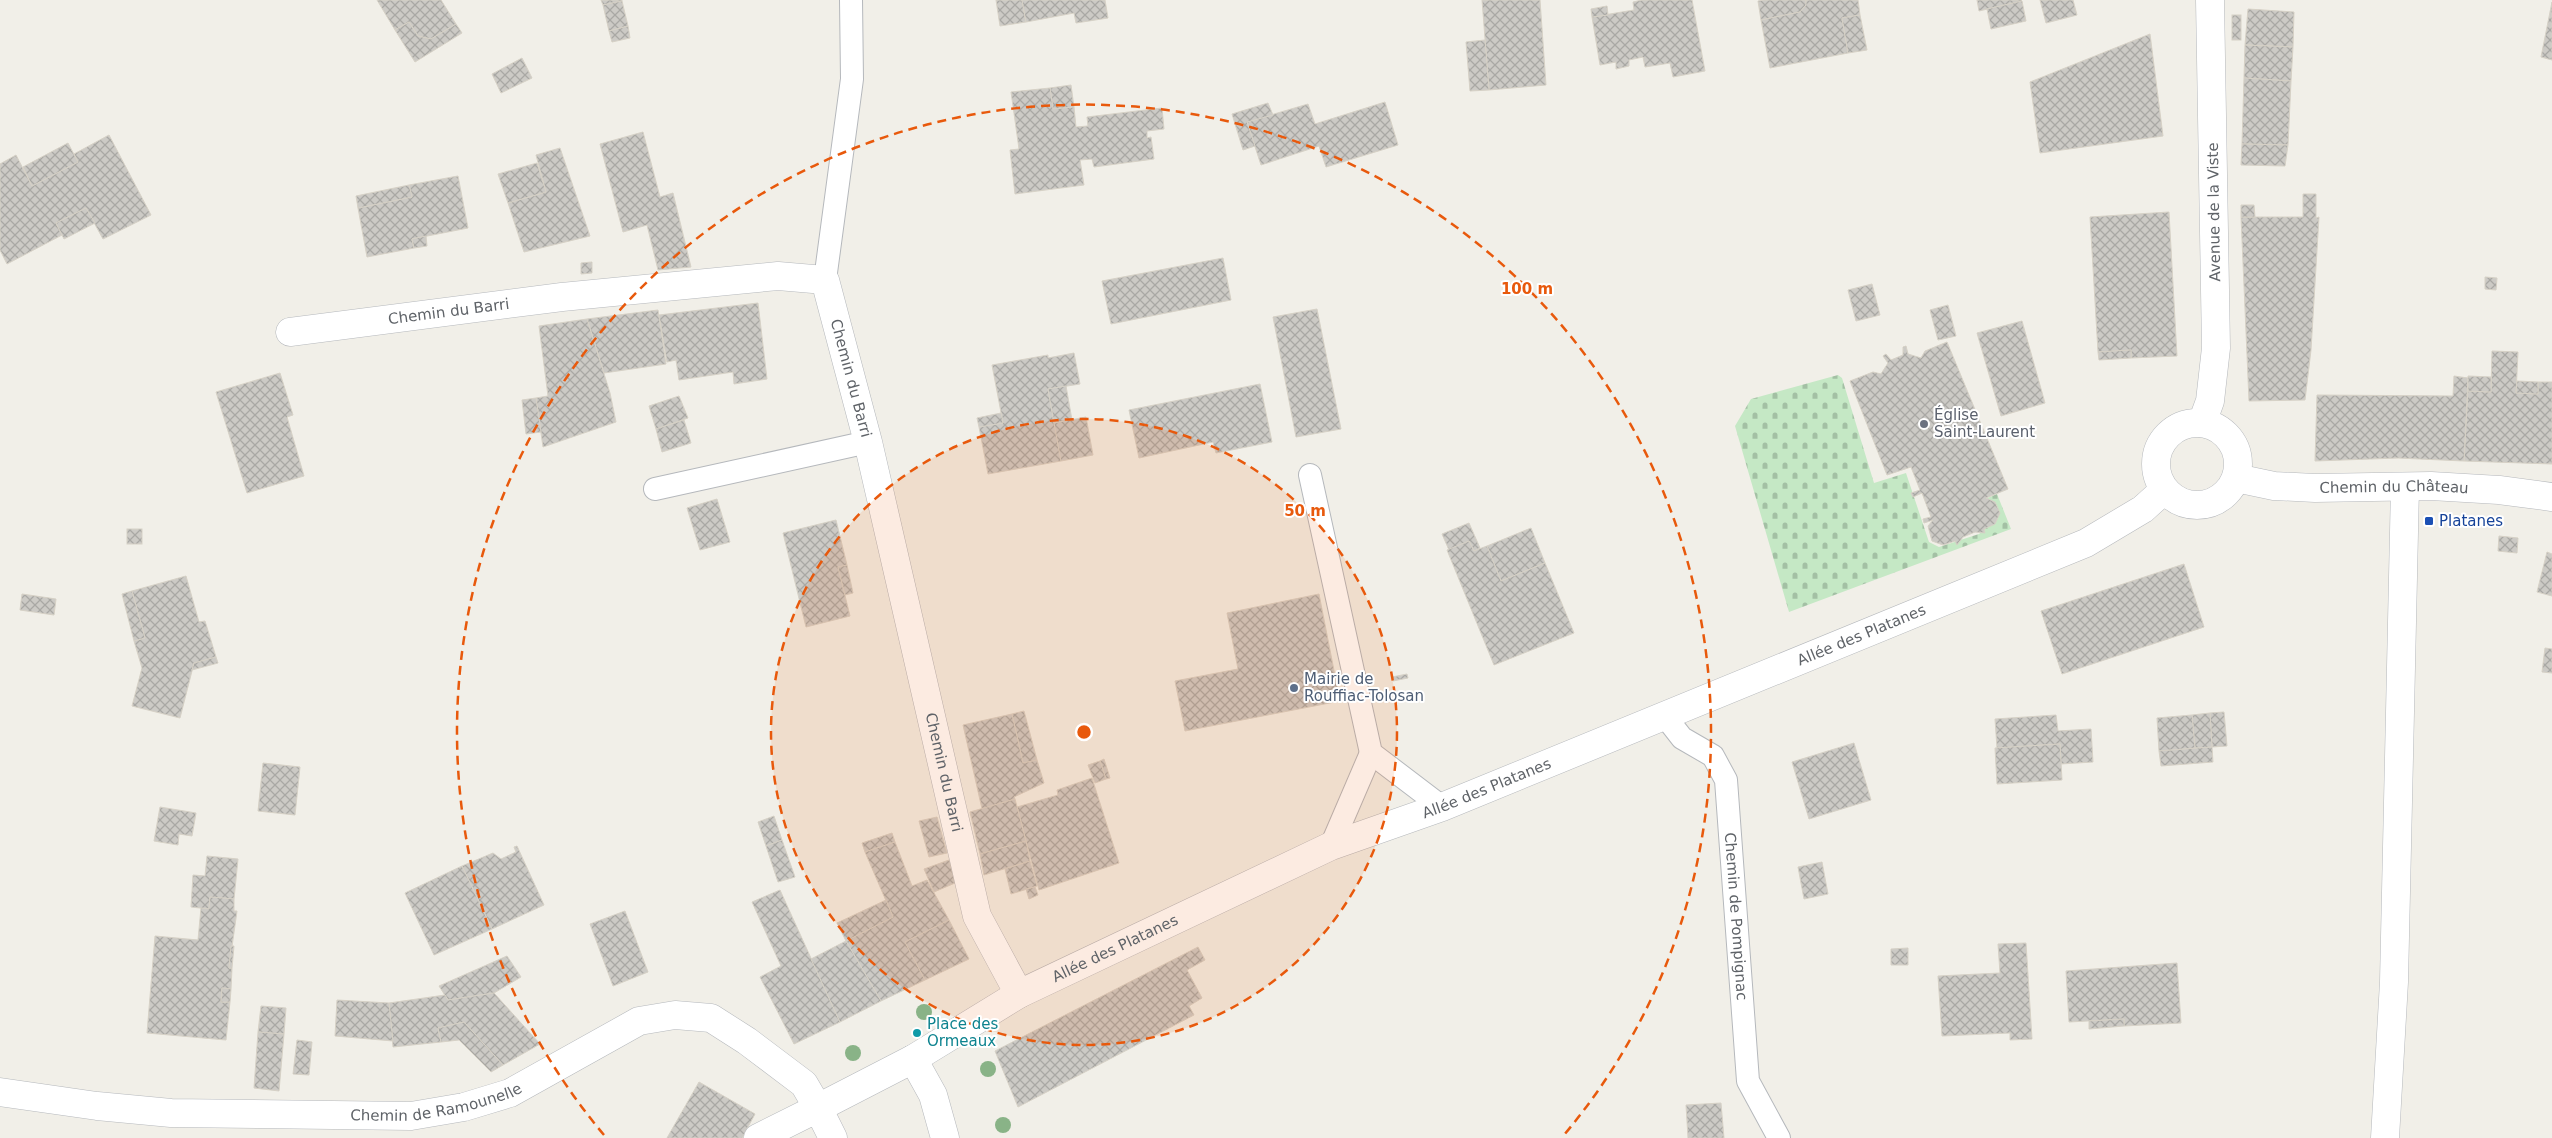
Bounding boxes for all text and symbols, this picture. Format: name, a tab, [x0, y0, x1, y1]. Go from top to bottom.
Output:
street label: Avenue de la Viste	[2204, 142, 2224, 282]
text: 100 m	[1501, 280, 1553, 298]
street label: Chemin du Barri	[387, 295, 510, 328]
street label: Chemin du Barri	[827, 317, 875, 439]
place label: Église Saint-Laurent	[1934, 405, 2035, 441]
marker: Église Saint-Laurent	[1918, 418, 1930, 430]
street label: Chemin du Château	[2319, 477, 2469, 497]
text: 50 m	[1284, 502, 1326, 520]
place label: Platanes	[2439, 512, 2503, 530]
marker: Platanes	[2423, 515, 2435, 527]
street label: Allée des Platanes	[1795, 601, 1929, 669]
place label: Mairie de Rouffiac-Tolosan	[1304, 670, 1424, 705]
marker: Mairie de Rouffiac-Tolosan	[1288, 682, 1300, 694]
street label: Chemin du Barri	[922, 711, 966, 834]
centre of rings	[1075, 723, 1093, 741]
street label: Allée des Platanes	[1420, 754, 1554, 822]
street label: Chemin de Pompignac	[1721, 832, 1751, 1001]
street label: Allée des Platanes	[1049, 911, 1181, 986]
place label: Place des Ormeaux	[927, 1015, 998, 1050]
marker: Place des Ormeaux	[911, 1027, 923, 1039]
street label: Chemin de Ramounelle	[350, 1079, 525, 1125]

